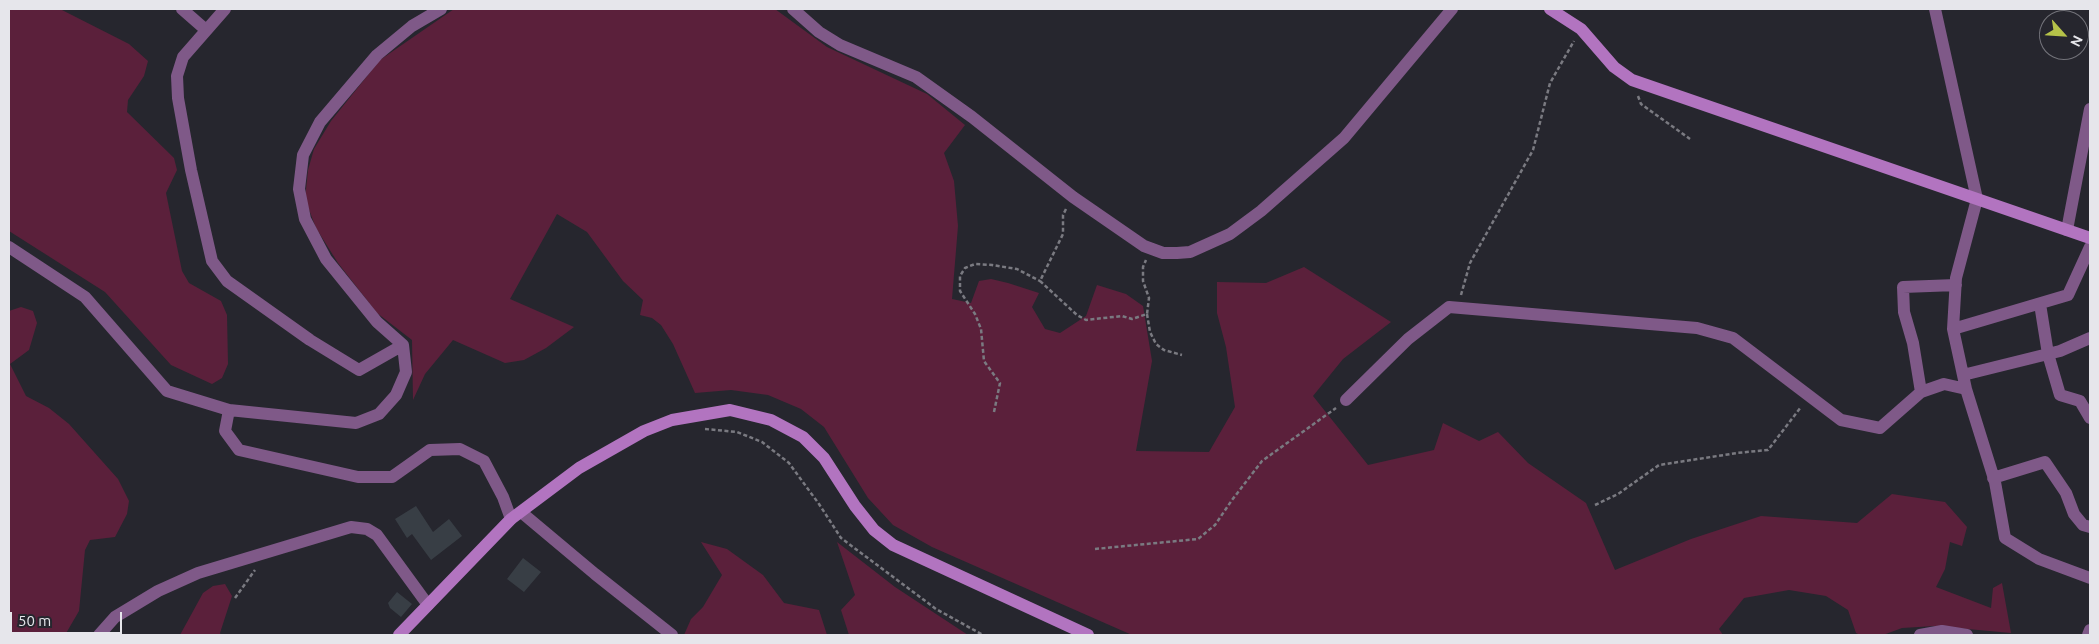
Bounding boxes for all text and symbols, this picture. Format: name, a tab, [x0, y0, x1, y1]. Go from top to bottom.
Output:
north arrow	[2039, 10, 2089, 60]
text: N	[2067, 33, 2086, 49]
scale bar	[12, 602, 125, 634]
text: 50 m	[18, 612, 51, 629]

